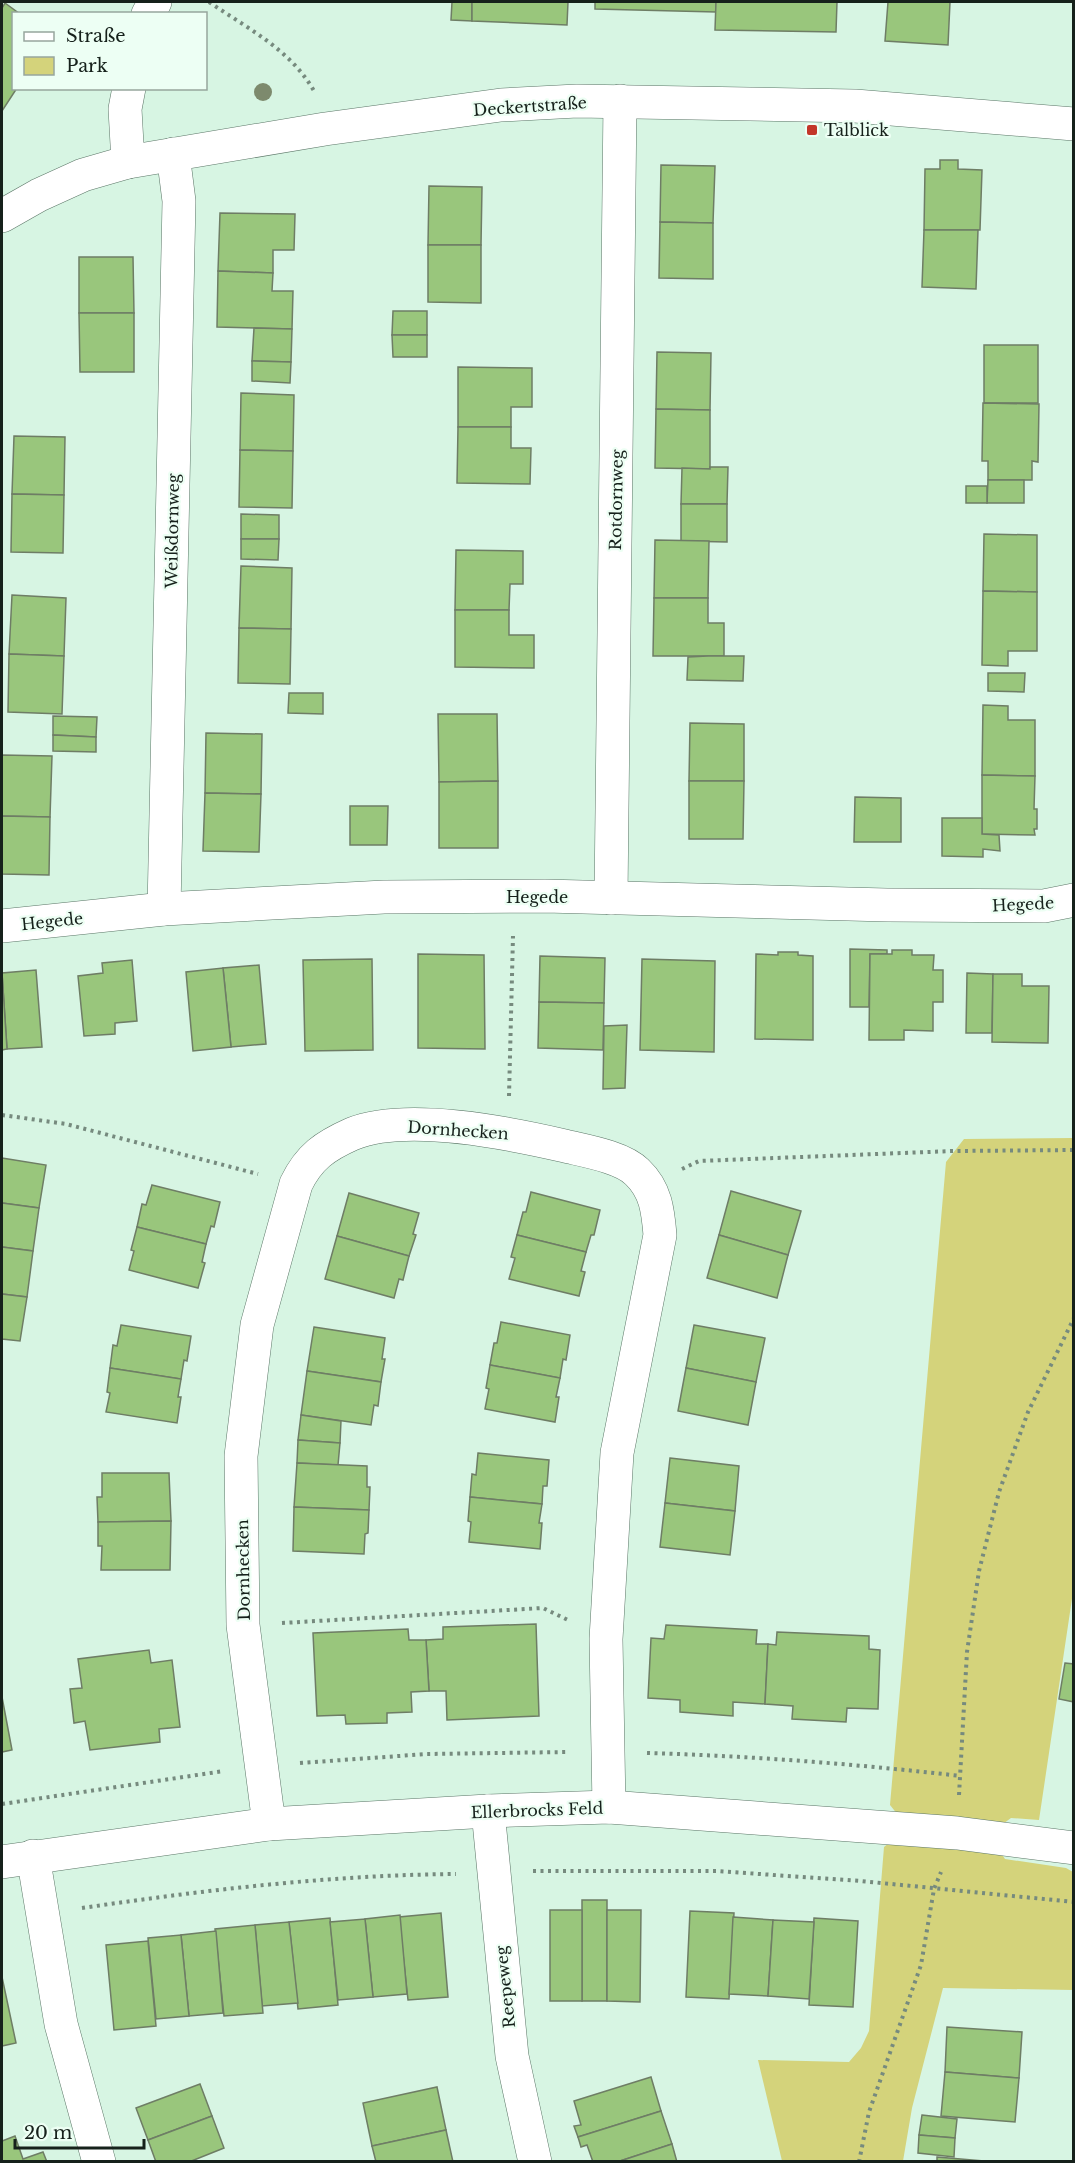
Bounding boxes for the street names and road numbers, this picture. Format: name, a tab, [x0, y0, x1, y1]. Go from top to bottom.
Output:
street label: Deckertstraße	[472, 92, 588, 120]
street label: Rotdornweg	[605, 449, 627, 551]
street label: Weißdornweg	[161, 473, 183, 590]
street label: Hegede	[506, 887, 568, 907]
street label: Hegede	[991, 892, 1055, 916]
street label: Hegede	[20, 908, 84, 934]
street label: Dornhecken	[407, 1116, 509, 1144]
street label: Dornhecken	[232, 1519, 254, 1621]
street label: Ellerbrocks Feld	[470, 1798, 604, 1822]
street label: Reepeweg	[491, 1944, 519, 2029]

